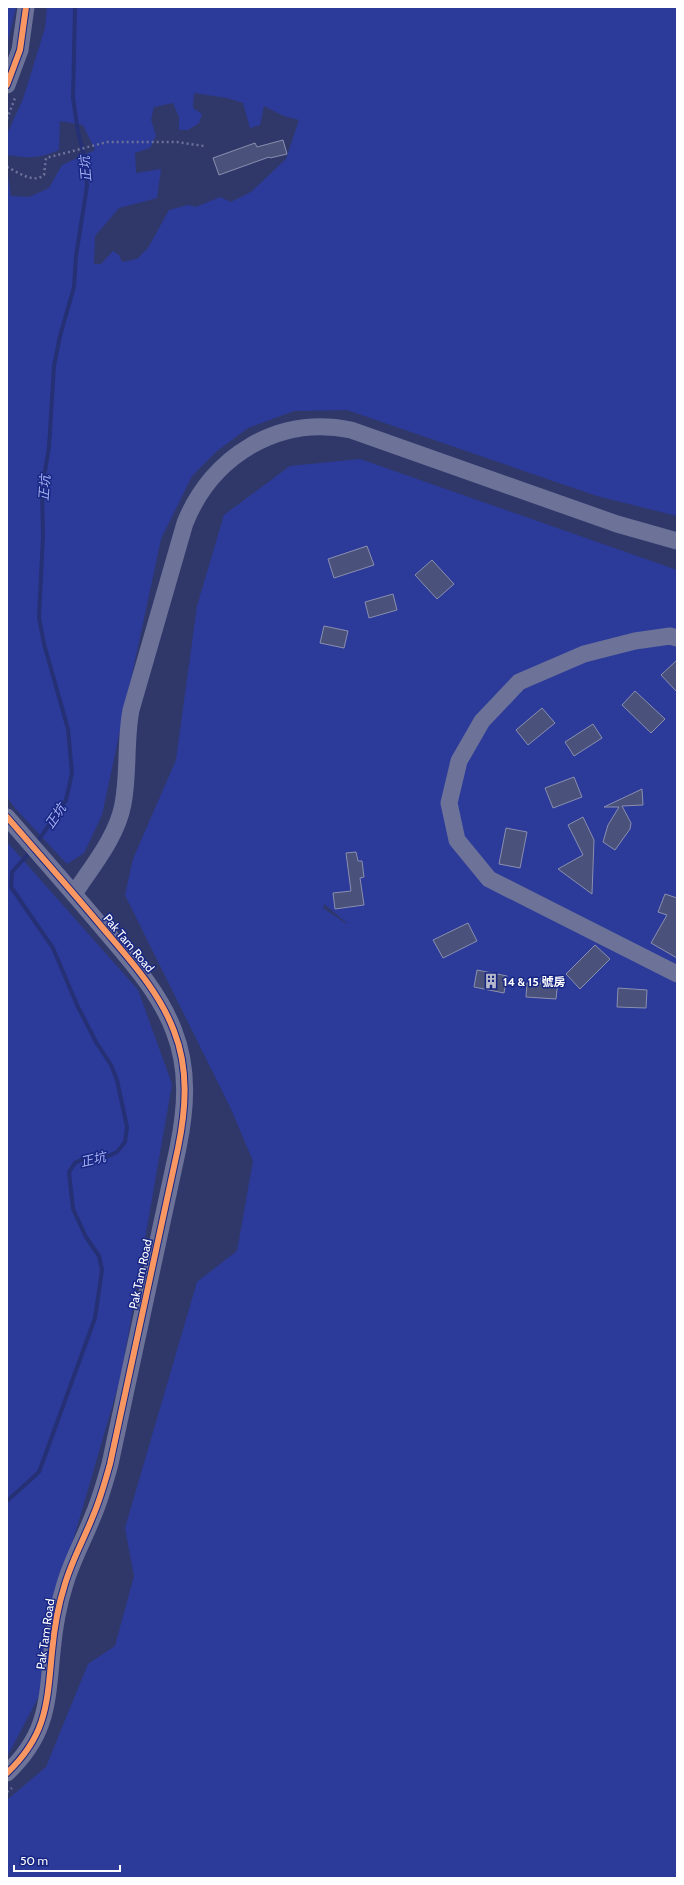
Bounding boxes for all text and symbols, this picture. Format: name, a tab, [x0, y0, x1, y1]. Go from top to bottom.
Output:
water label: 正坑	[76, 153, 94, 183]
water label: 正坑	[35, 472, 53, 502]
water label: 正坑	[41, 799, 70, 831]
street label: Pak Tam Road	[100, 911, 158, 975]
building icon: 14 & 15 號房	[482, 972, 500, 990]
place label: 14 & 15 號房	[503, 974, 565, 989]
water label: 正坑	[79, 1148, 109, 1170]
street label: Pak Tam Road	[125, 1238, 155, 1310]
street label: Pak Tam Road	[33, 1598, 57, 1670]
scale bar	[14, 1847, 120, 1873]
text: 50 m	[20, 1853, 48, 1868]

